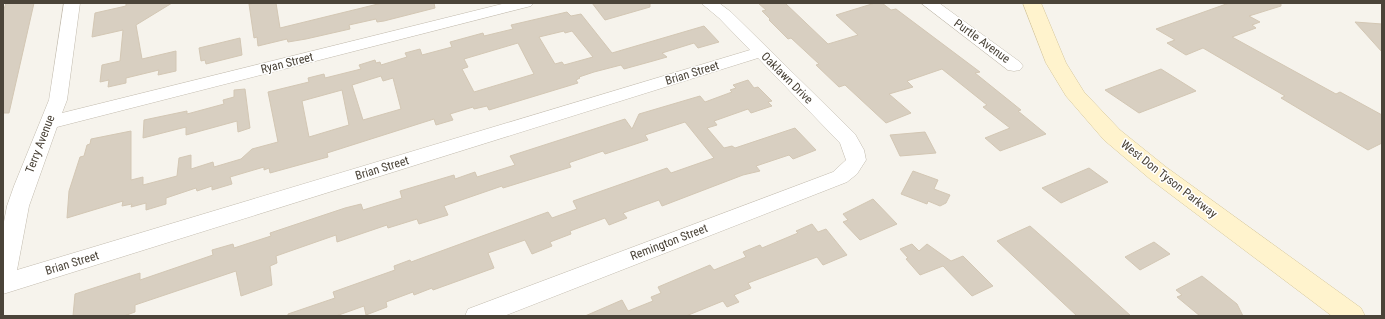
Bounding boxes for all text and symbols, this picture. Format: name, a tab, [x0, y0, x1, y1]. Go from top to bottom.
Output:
street label: Purtle Avenue	[951, 16, 1013, 66]
street label: Oaklawn Drive	[758, 49, 816, 107]
street label: Ryan Street	[259, 50, 315, 76]
street label: Brian Street	[663, 58, 721, 88]
street label: Terry Avenue	[23, 113, 58, 175]
street label: West Don Tyson Parkway	[1118, 137, 1220, 221]
street label: Brian Street	[353, 153, 411, 183]
street label: Remington Street	[628, 221, 710, 263]
street label: Brian Street	[43, 248, 101, 278]

